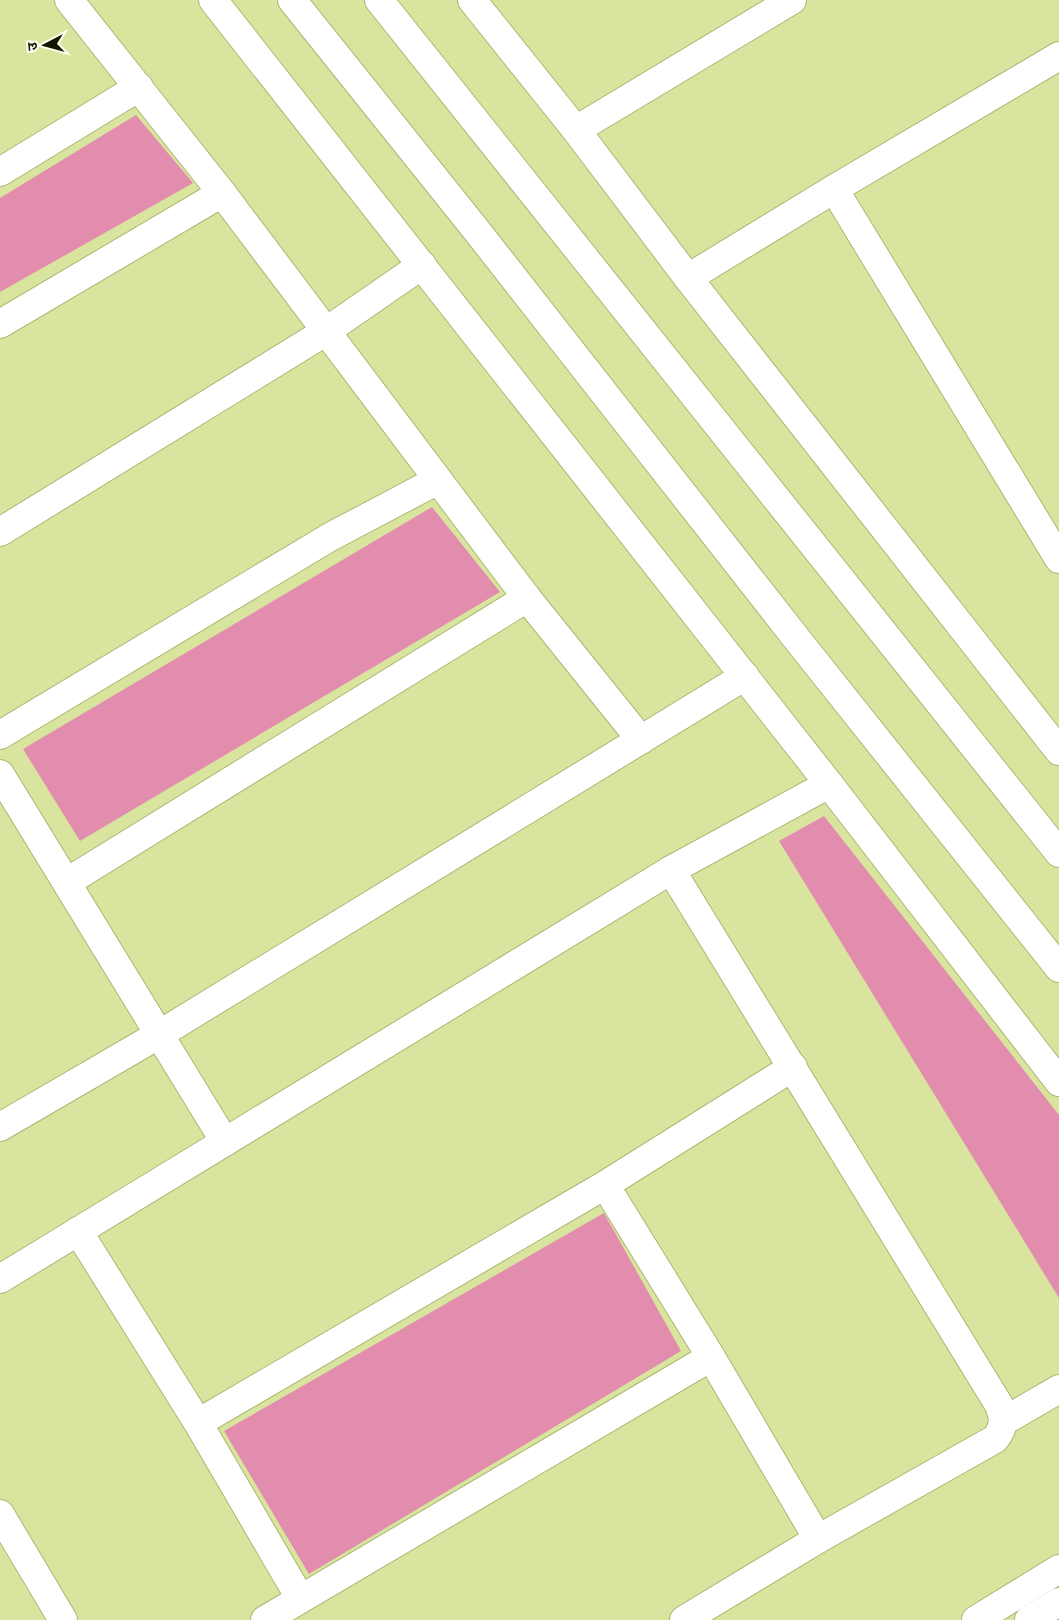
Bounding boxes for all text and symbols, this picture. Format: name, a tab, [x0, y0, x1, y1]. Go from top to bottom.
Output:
north arrow	[20, 20, 70, 70]
text: उ	[24, 41, 40, 51]

